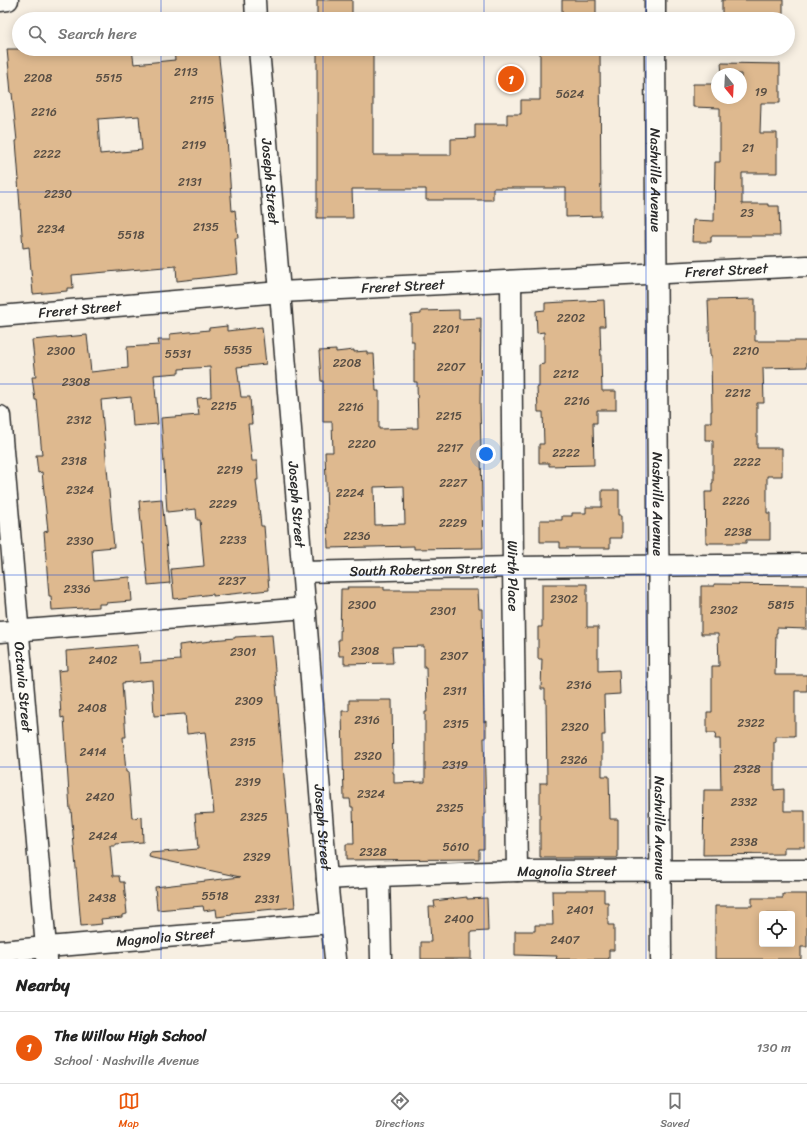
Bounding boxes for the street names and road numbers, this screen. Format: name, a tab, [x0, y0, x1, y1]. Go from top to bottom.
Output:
street label: Nashville Avenue	[643, 128, 669, 232]
street label: Joseph Street	[254, 136, 287, 227]
street label: Freret Street	[684, 255, 770, 285]
street label: Freret Street	[361, 271, 446, 300]
street label: Freret Street	[37, 293, 124, 325]
street label: Nashville Avenue	[645, 452, 671, 556]
street label: Joseph Street	[281, 459, 313, 550]
street label: Wirth Place	[500, 540, 526, 612]
street label: South Robertson Street	[349, 555, 497, 583]
street label: Octavia Street	[7, 641, 40, 735]
street label: Nashville Avenue	[647, 776, 673, 880]
street label: Joseph Street	[307, 782, 339, 873]
street label: Magnolia Street	[517, 858, 618, 883]
street label: Magnolia Street	[115, 920, 217, 954]

